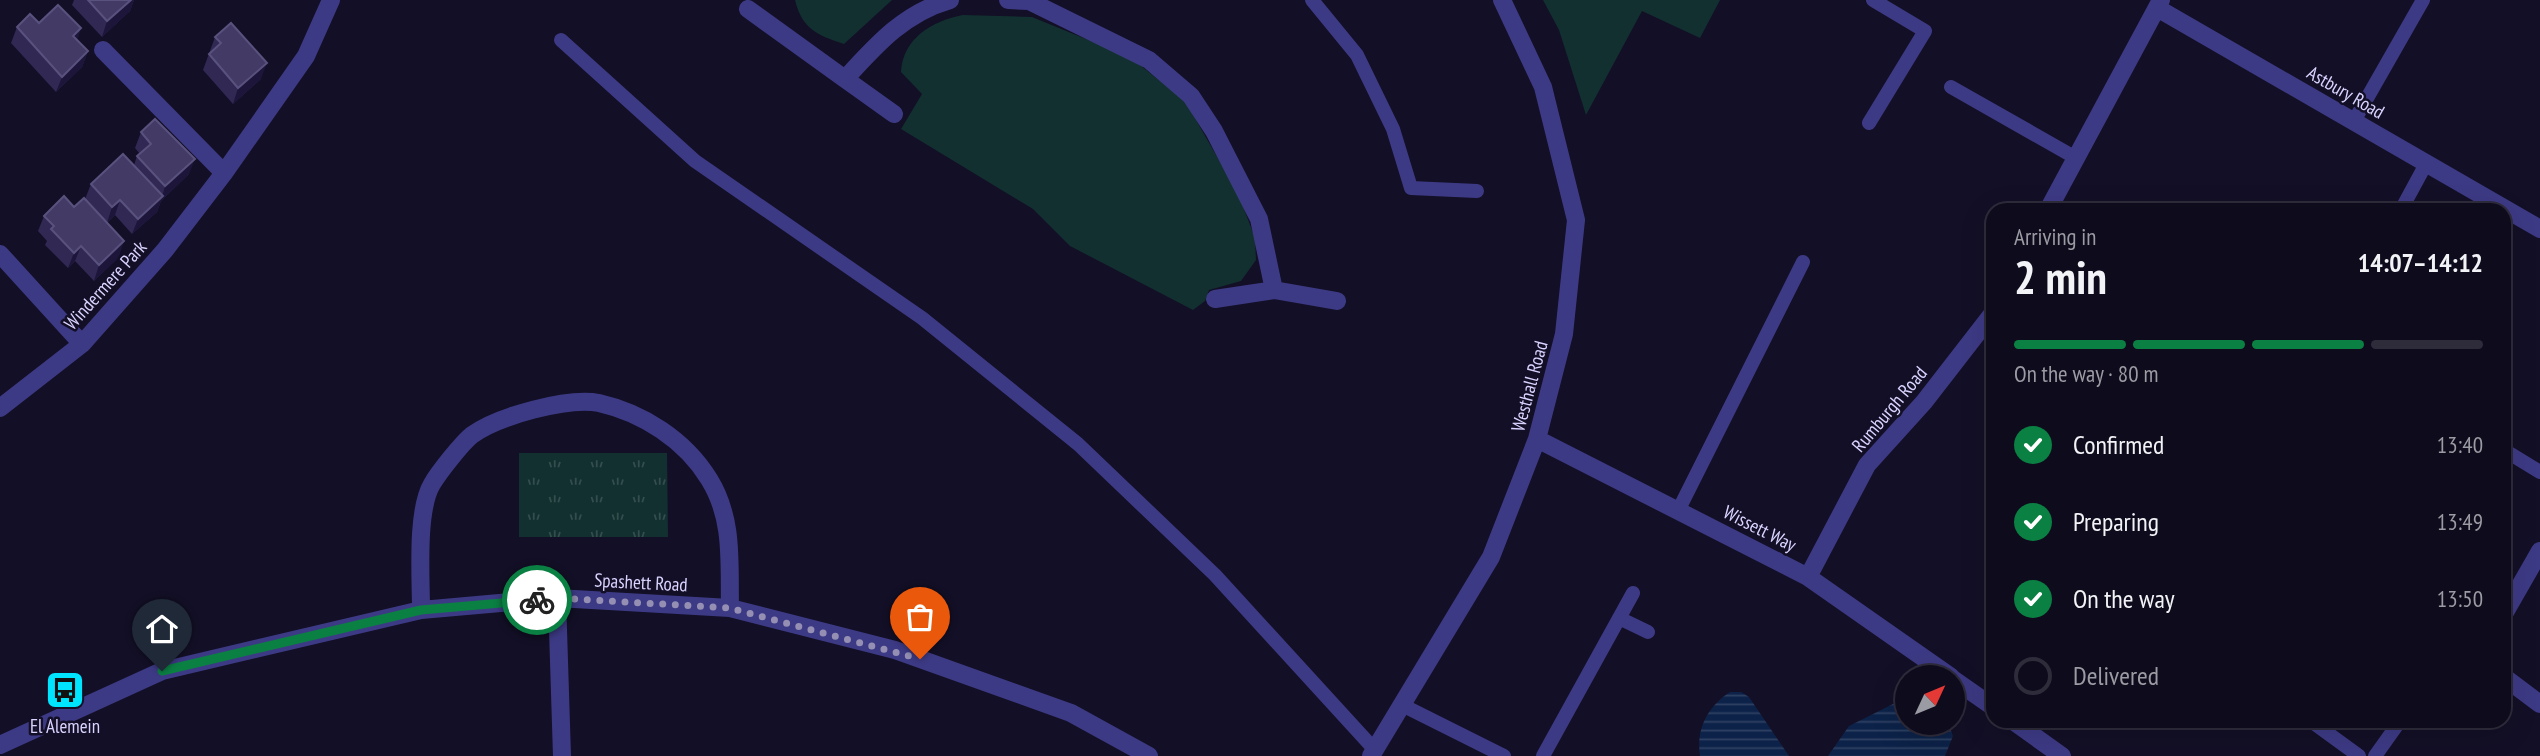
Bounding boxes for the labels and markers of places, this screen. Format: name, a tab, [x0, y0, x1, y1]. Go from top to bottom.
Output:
pin	[890, 587, 950, 659]
pin	[132, 599, 192, 671]
bus stop icon: El Alemein	[44, 669, 86, 711]
place label: El Alemein	[30, 714, 100, 738]

